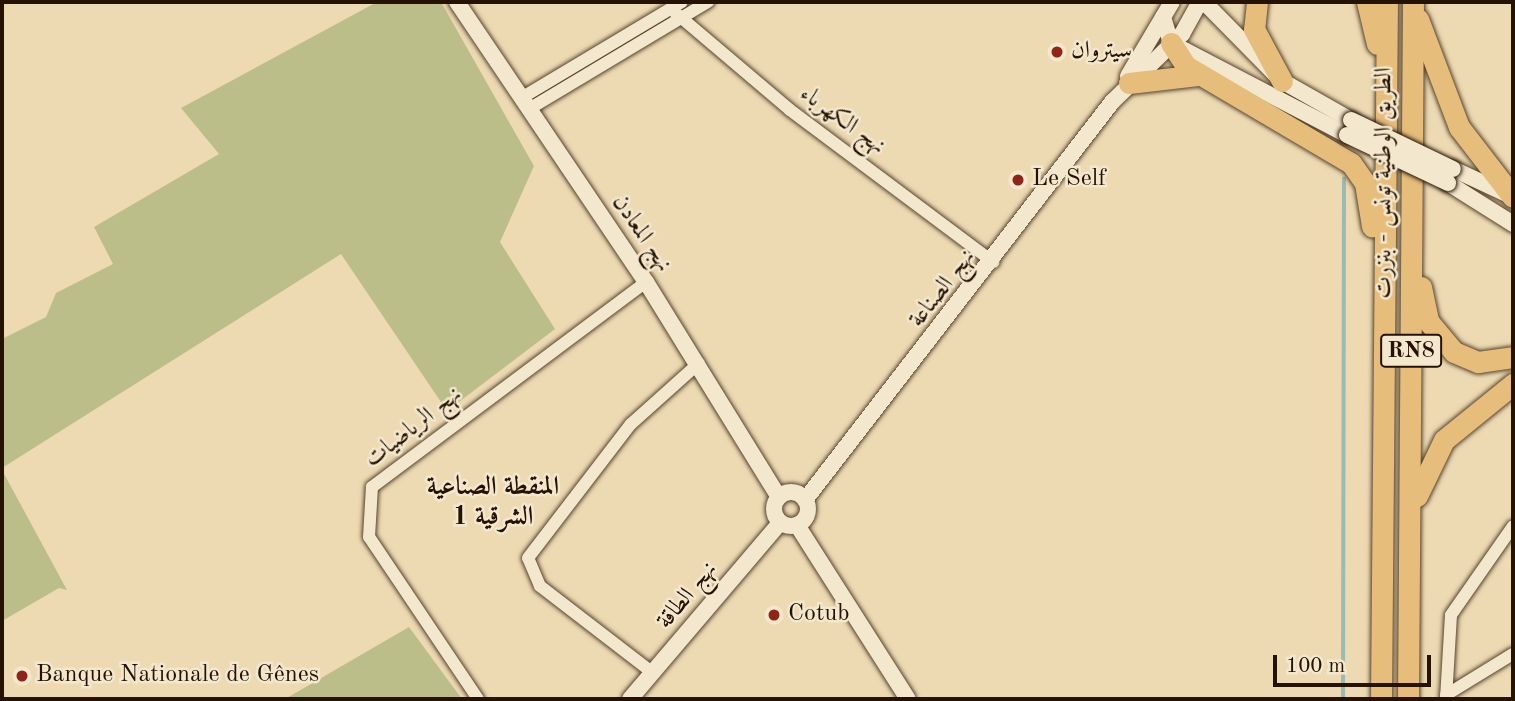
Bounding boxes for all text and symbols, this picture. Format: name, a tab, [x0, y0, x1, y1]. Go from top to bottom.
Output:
place label: سيتروان	[1071, 38, 1132, 66]
marker: سيتروان	[1049, 44, 1065, 60]
street label: الطريق الوطنية تونس - بنزرت	[1371, 67, 1399, 299]
street label: نهج الكهرباء	[793, 80, 891, 162]
place label: Le Self	[1032, 166, 1106, 194]
marker: Le Self	[1010, 172, 1026, 188]
street label: نهج المعادن	[605, 190, 677, 278]
street label: نهج الصناعة	[904, 244, 982, 334]
road number: RN8	[1380, 332, 1442, 370]
street label: نهج الرياضيات	[360, 381, 468, 475]
district label: المنقطة الصناعية الشرقية 1	[427, 472, 559, 534]
street label: نهج الطاقة	[652, 556, 724, 636]
place label: Cotub	[788, 601, 849, 629]
marker: Cotub	[766, 607, 782, 623]
scale bar	[1277, 642, 1434, 686]
text: 100 m	[1286, 656, 1345, 677]
place label: Banque Nationale de Gênes	[36, 662, 319, 690]
marker: Banque Nationale de Gênes	[14, 668, 30, 684]

